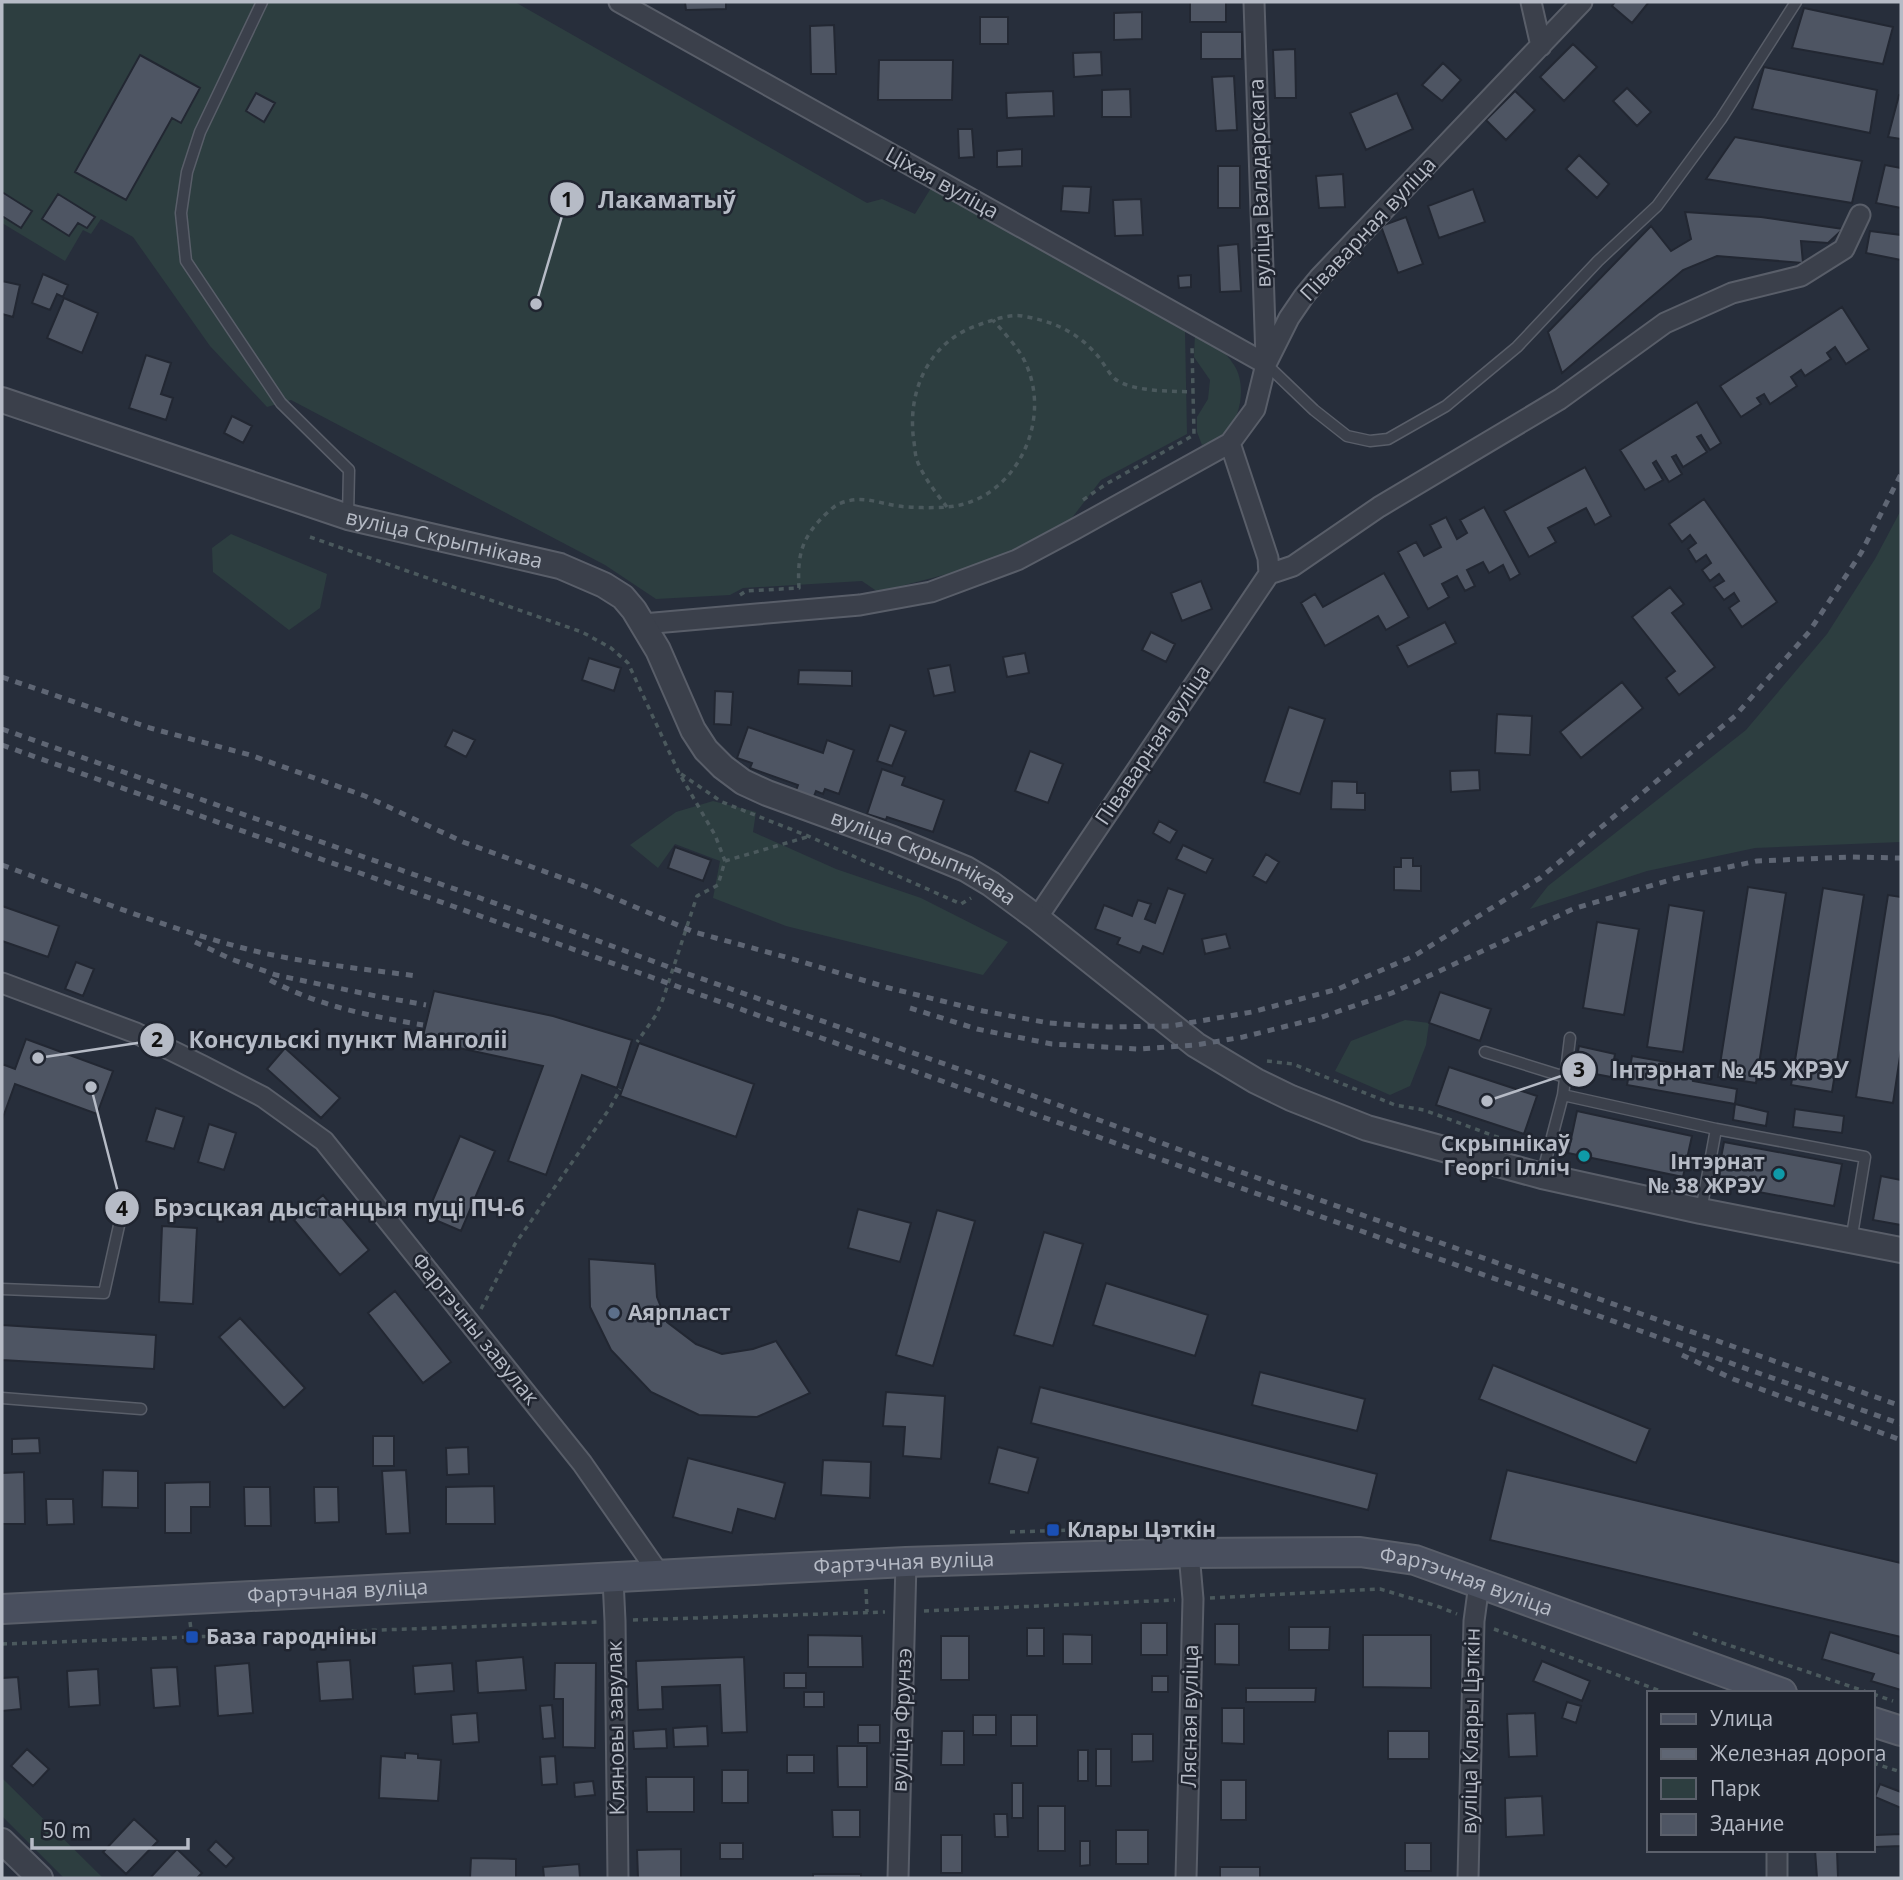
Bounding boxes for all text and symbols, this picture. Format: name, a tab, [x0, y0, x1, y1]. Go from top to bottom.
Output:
street label: вуліца Валадарскага	[1241, 78, 1277, 288]
street label: Ціхая вуліца	[881, 140, 1004, 225]
street label: Піваварная вуліца	[1293, 150, 1441, 306]
callout: Лакаматыў	[549, 177, 750, 221]
text: Лакаматыў	[598, 183, 737, 215]
text: 1	[561, 185, 573, 213]
street label: вуліца Скрыпнікава	[343, 502, 546, 575]
street label: Піваварная вуліца	[1088, 659, 1216, 830]
street label: вуліца Скрыпнікава	[827, 803, 1022, 911]
callout: Консульскі пункт Манголіі	[139, 1018, 521, 1062]
text: Консульскі пункт Манголіі	[188, 1023, 508, 1055]
text: 2	[151, 1025, 163, 1053]
callout: Інтэрнат № 45 ЖРЭУ	[1562, 1048, 1863, 1092]
text: Інтэрнат № 45 ЖРЭУ	[1611, 1053, 1850, 1085]
text: 3	[1573, 1055, 1585, 1083]
place label: Скрыпнікаў Георгі Ілліч	[1441, 1129, 1570, 1181]
place label: Інтэрнат № 38 ЖРЭУ	[1648, 1147, 1765, 1199]
marker: Скрыпнікаў Георгі Ілліч	[1576, 1148, 1592, 1164]
marker: Інтэрнат № 38 ЖРЭУ	[1771, 1166, 1787, 1182]
callout: Брэсцкая дыстанцыя пуці ПЧ-6	[104, 1186, 539, 1230]
text: Брэсцкая дыстанцыя пуці ПЧ-6	[153, 1191, 525, 1223]
text: 4	[116, 1194, 128, 1222]
street label: Фартэчны завулак	[406, 1246, 546, 1410]
place label: Аярпласт	[628, 1298, 731, 1326]
marker: Аярпласт	[606, 1305, 622, 1321]
place label: Клары Цэткін	[1067, 1515, 1216, 1543]
marker: Клары Цэткін	[1045, 1522, 1061, 1538]
street label: Фартэчная вуліца	[1378, 1540, 1557, 1622]
street label: Фартэчная вуліца	[813, 1544, 995, 1580]
street label: Фартэчная вуліца	[246, 1572, 429, 1609]
place label: База гародніны	[206, 1622, 377, 1650]
street label: вуліца Клары Цэткін	[1454, 1628, 1486, 1834]
marker: База гародніны	[184, 1629, 200, 1645]
street label: Кляновы завулак	[599, 1640, 631, 1816]
street label: Лясная вуліца	[1174, 1644, 1204, 1788]
street label: вуліца Фрунзэ	[884, 1647, 918, 1792]
legend	[1647, 1691, 1875, 1852]
text: Улица	[1710, 1704, 1773, 1732]
text: Железная дорога	[1710, 1739, 1886, 1767]
text: Парк	[1710, 1774, 1761, 1802]
scale bar	[32, 1806, 187, 1850]
text: Здание	[1710, 1809, 1784, 1837]
text: 50 m	[42, 1816, 91, 1844]

